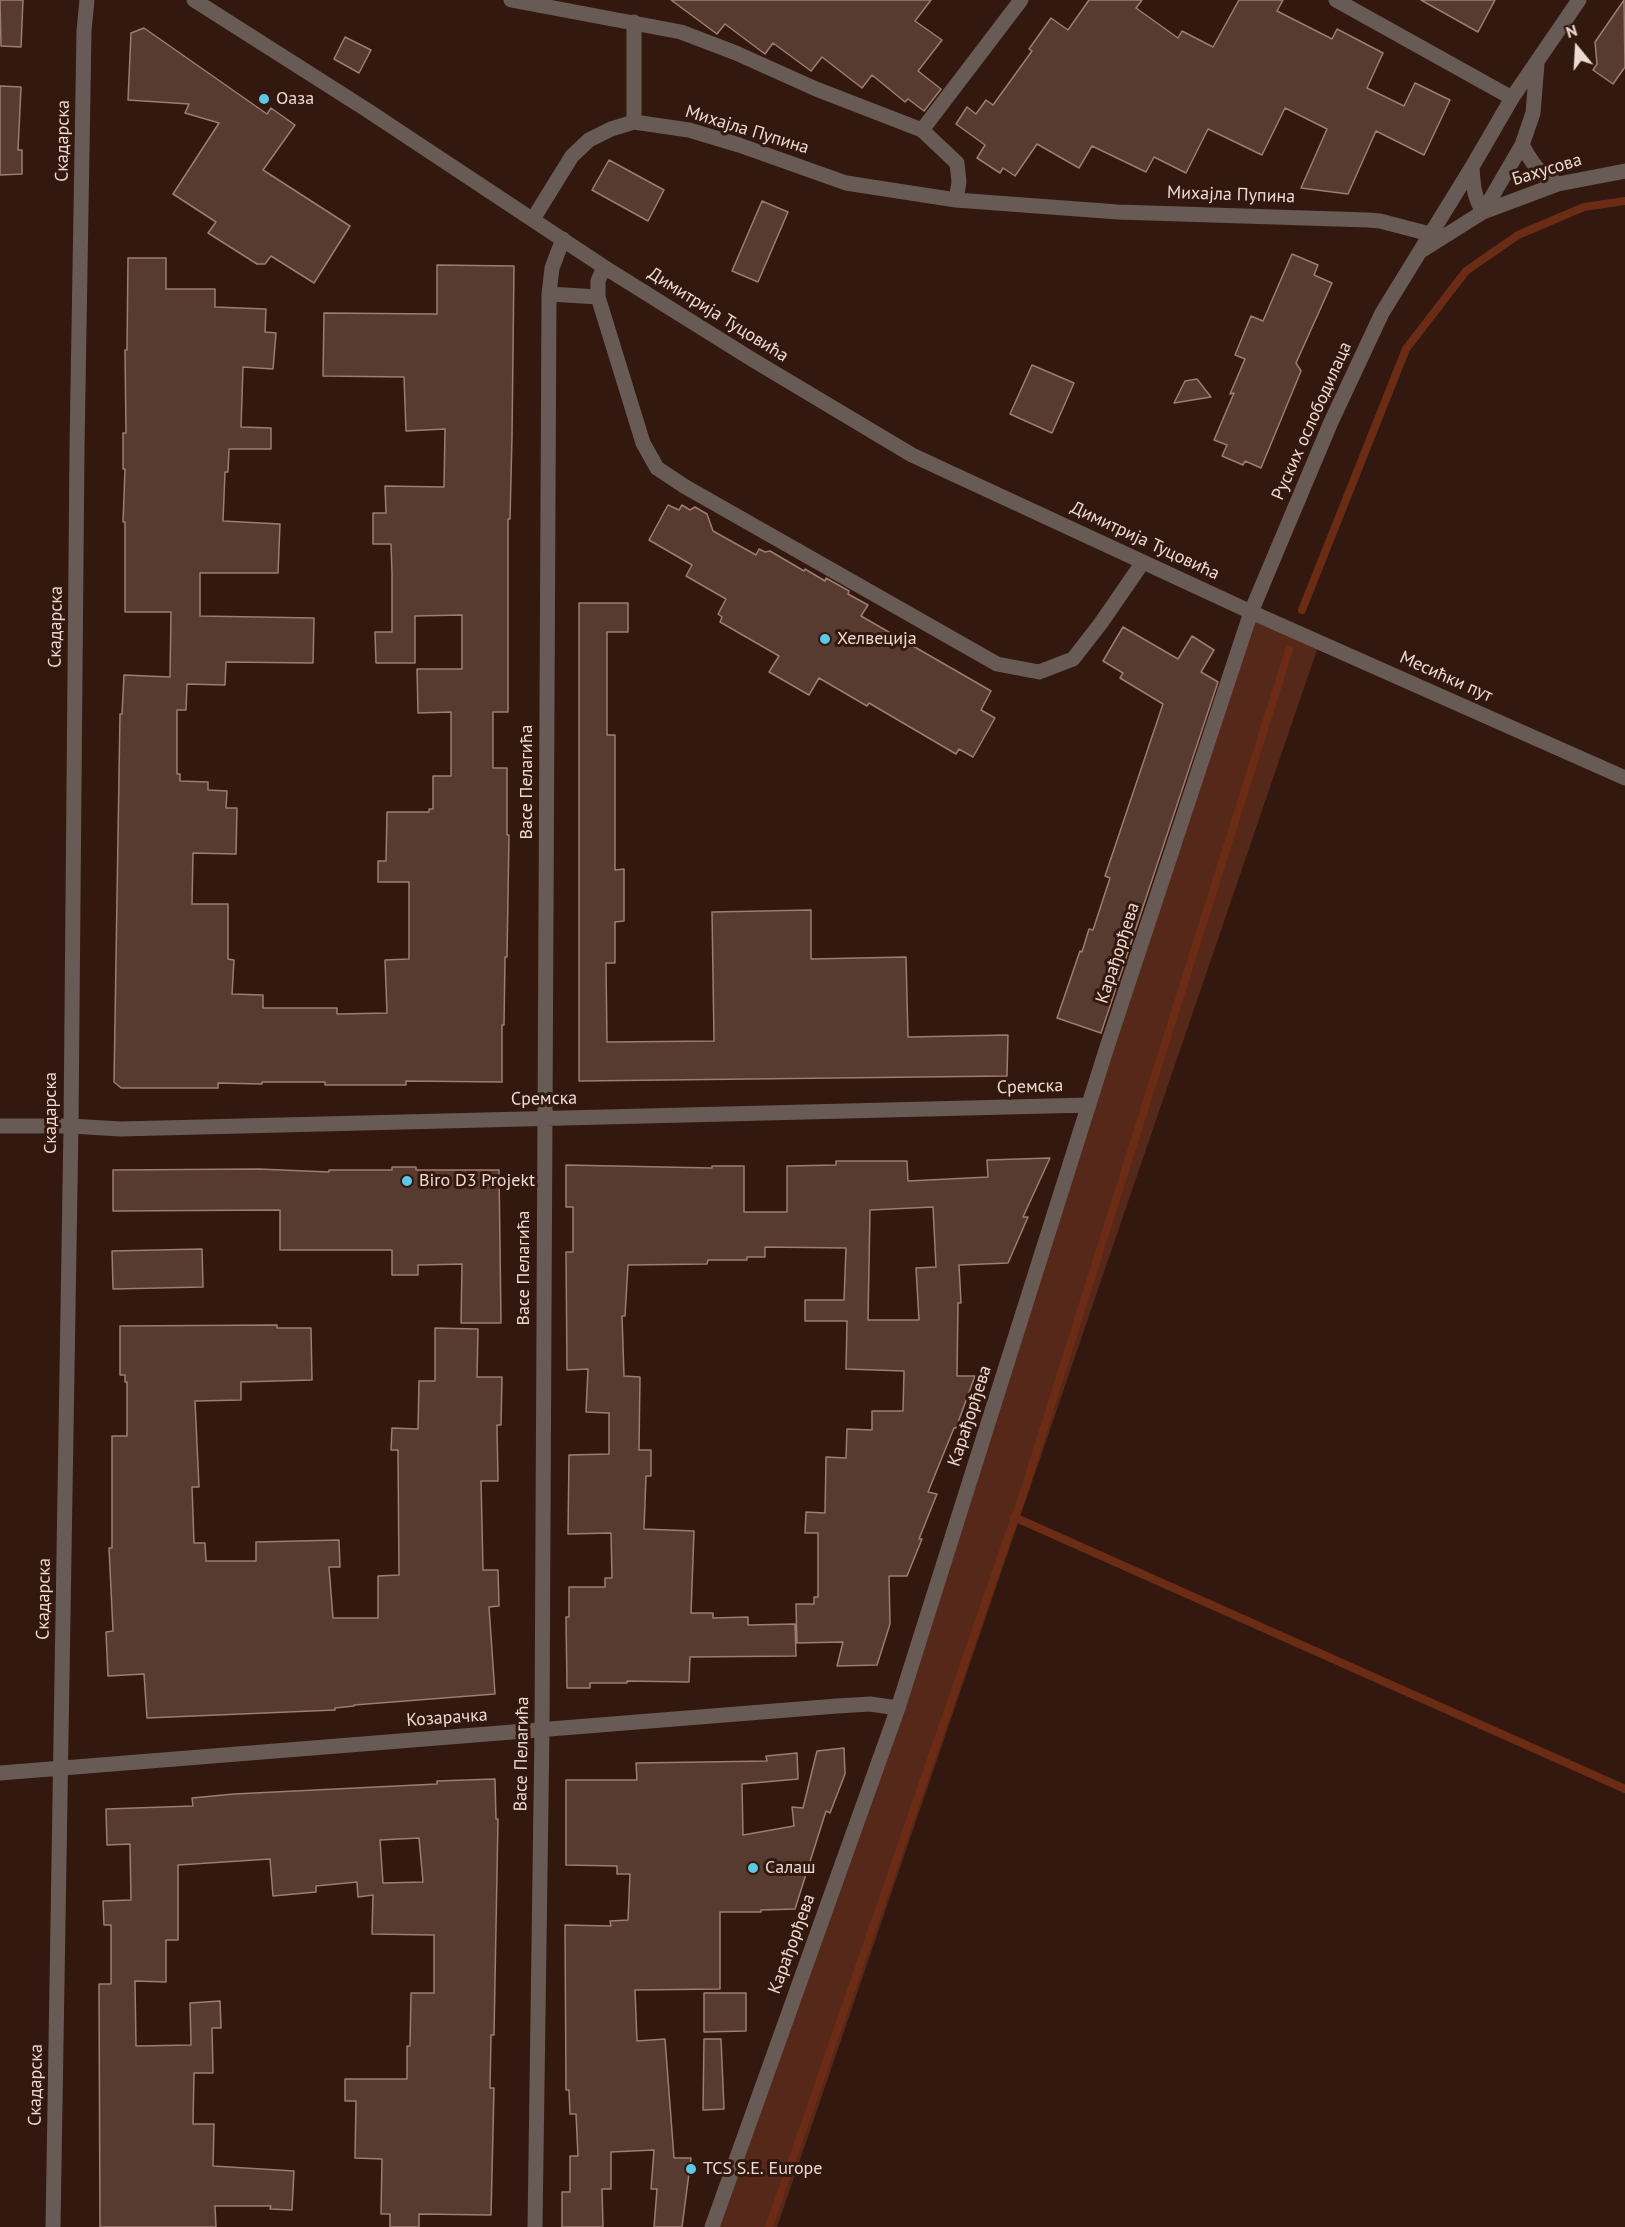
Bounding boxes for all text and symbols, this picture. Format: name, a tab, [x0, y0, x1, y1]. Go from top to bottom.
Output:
north arrow	[1547, 18, 1607, 78]
text: N	[1563, 20, 1580, 42]
place label: Оаза	[276, 88, 314, 110]
marker: Оаза	[257, 92, 271, 106]
street label: Скадарска	[51, 100, 75, 182]
street label: Михајла Пупина	[683, 101, 811, 159]
street label: Бахусова	[1510, 149, 1584, 191]
street label: Михајла Пупина	[1167, 182, 1295, 208]
street label: Димитрија Туцовића	[644, 263, 792, 367]
street label: Руских ослободилаца	[1267, 339, 1357, 503]
street label: Димитрија Туцовића	[1067, 497, 1223, 585]
street label: Скадарска	[44, 586, 68, 668]
place label: Хелвеција	[837, 628, 917, 650]
marker: Хелвеција	[818, 632, 832, 646]
street label: Месићки пут	[1396, 647, 1496, 707]
street label: Васе Пелагића	[516, 725, 538, 839]
street label: Карађорђева	[1092, 900, 1144, 1006]
street label: Скадарска	[40, 1072, 62, 1154]
street label: Сремска	[996, 1075, 1064, 1099]
street label: Сремска	[511, 1088, 577, 1110]
place label: Biro D3 Projekt	[419, 1170, 535, 1192]
marker: Biro D3 Projekt	[400, 1174, 414, 1188]
street label: Васе Пелагића	[513, 1211, 535, 1325]
street label: Карађорђева	[944, 1363, 996, 1469]
street label: Скадарска	[32, 1558, 56, 1640]
street label: Васе Пелагића	[510, 1696, 534, 1812]
street label: Козарачка	[406, 1704, 488, 1732]
place label: Салаш	[765, 1857, 815, 1879]
marker: Салаш	[746, 1861, 760, 1875]
street label: Карађорђева	[764, 1891, 820, 1997]
street label: Скадарска	[24, 2044, 48, 2126]
place label: TCS S.E. Europe	[703, 2158, 822, 2180]
marker: TCS S.E. Europe	[684, 2162, 698, 2176]

